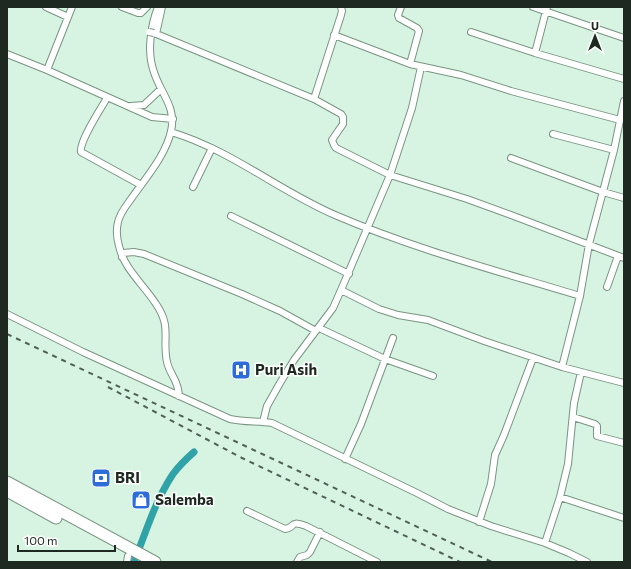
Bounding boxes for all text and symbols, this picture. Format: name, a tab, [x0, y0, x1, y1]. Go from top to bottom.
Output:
north arrow	[575, 16, 615, 56]
text: U	[591, 19, 599, 32]
hospital icon: Puri Asih	[230, 359, 252, 381]
place label: Puri Asih	[255, 360, 317, 378]
bank icon: BRI	[90, 467, 112, 489]
place label: BRI	[115, 468, 140, 486]
shop icon: Salemba	[130, 489, 152, 511]
place label: Salemba	[155, 490, 214, 508]
scale bar	[18, 527, 115, 553]
text: 100 m	[24, 533, 58, 547]

